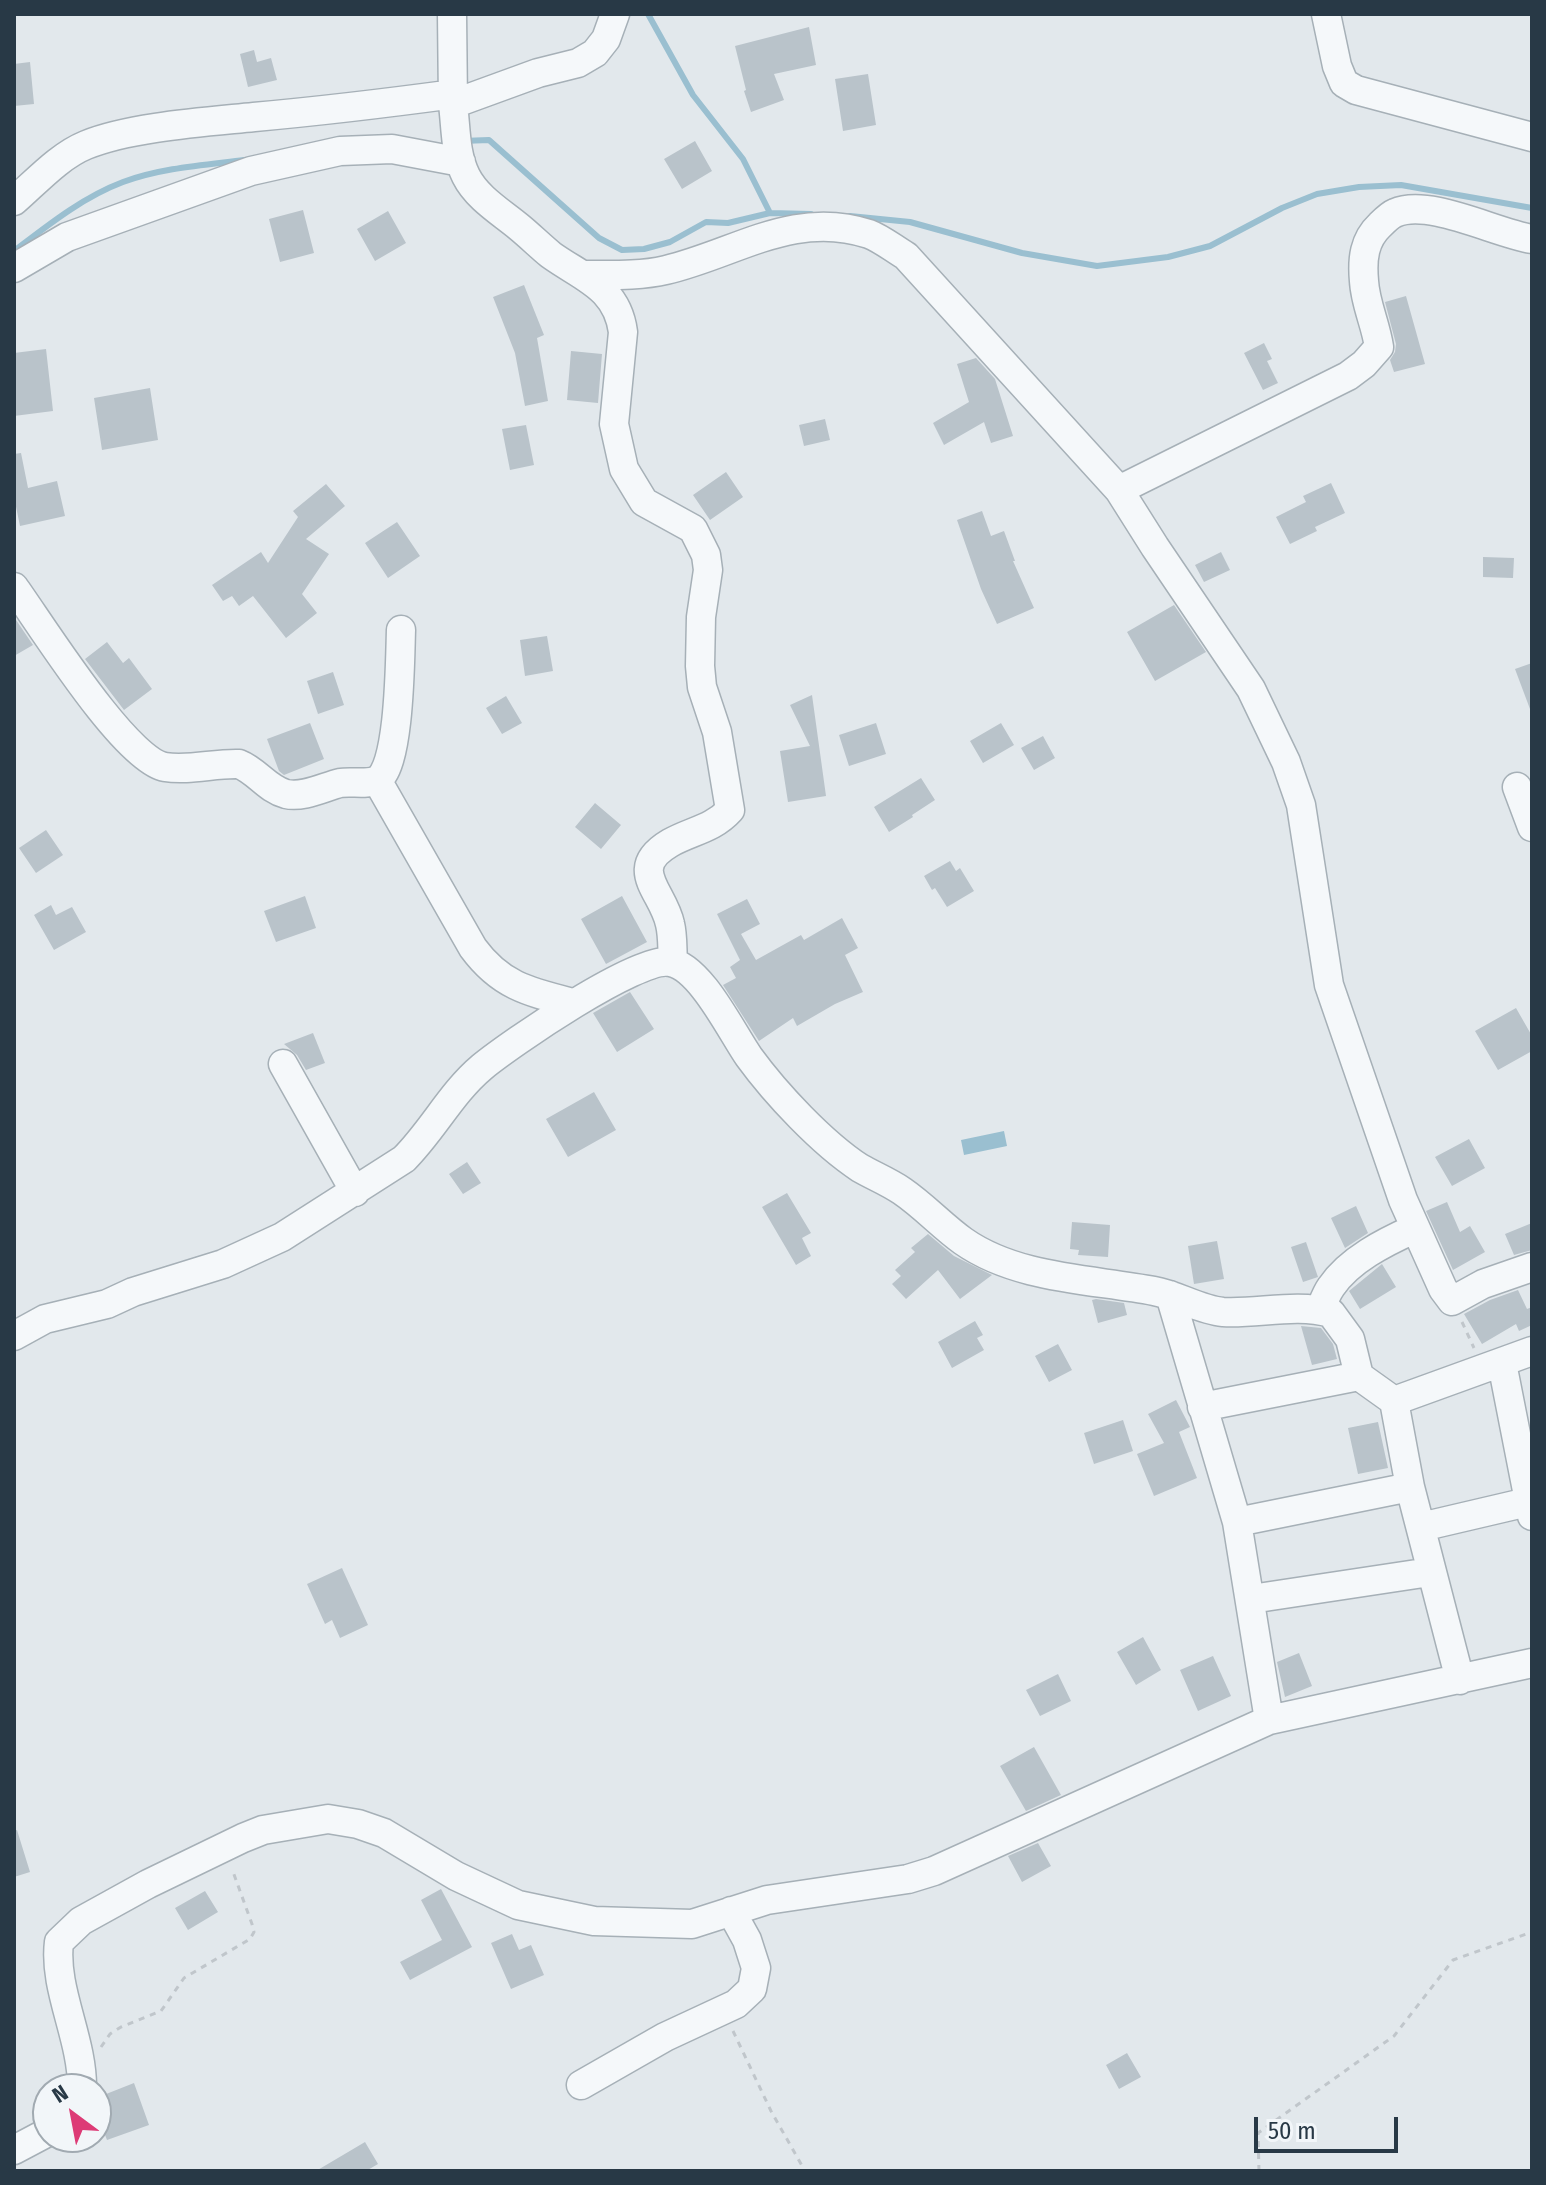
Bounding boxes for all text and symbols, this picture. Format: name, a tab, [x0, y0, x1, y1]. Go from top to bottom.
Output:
north arrow	[32, 2073, 112, 2153]
text: N	[47, 2079, 73, 2109]
scale bar	[1258, 2101, 1402, 2151]
text: 50 m	[1268, 2117, 1316, 2145]

